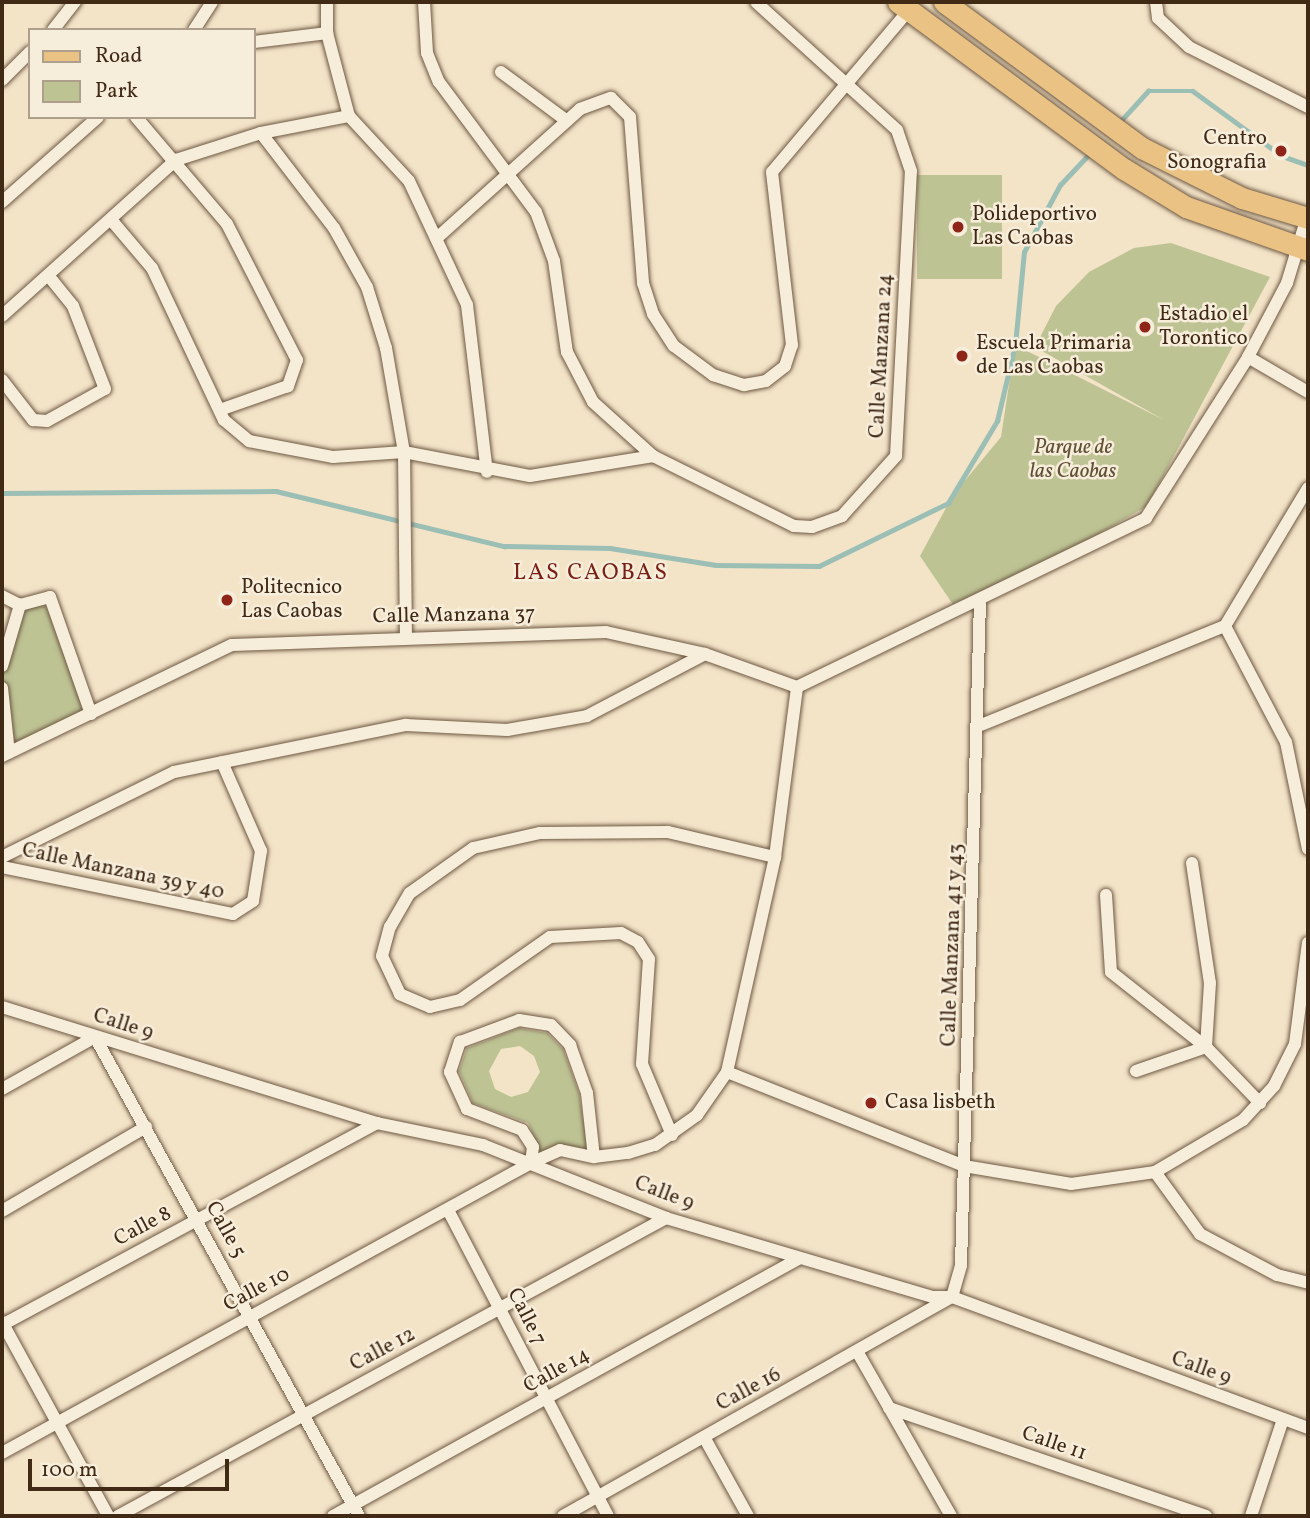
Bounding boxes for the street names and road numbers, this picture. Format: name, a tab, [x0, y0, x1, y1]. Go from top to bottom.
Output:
street label: Calle Manzana 24	[865, 273, 899, 439]
street label: Calle Manzana 37	[373, 602, 535, 630]
street label: Calle Manzana 39 y 40	[19, 838, 227, 906]
street label: Calle Manzana 41 y 43	[937, 842, 969, 1048]
street label: Calle 9	[90, 1003, 156, 1047]
street label: Calle 9	[631, 1171, 697, 1217]
street label: Calle 5	[199, 1197, 251, 1263]
street label: Calle 8	[110, 1201, 176, 1253]
street label: Calle 10	[219, 1262, 295, 1318]
street label: Calle 7	[501, 1284, 551, 1350]
street label: Calle 12	[346, 1322, 420, 1378]
street label: Calle 14	[520, 1343, 594, 1399]
street label: Calle 9	[1168, 1347, 1234, 1391]
street label: Calle 16	[712, 1363, 786, 1417]
street label: Calle 11	[1018, 1421, 1090, 1467]

